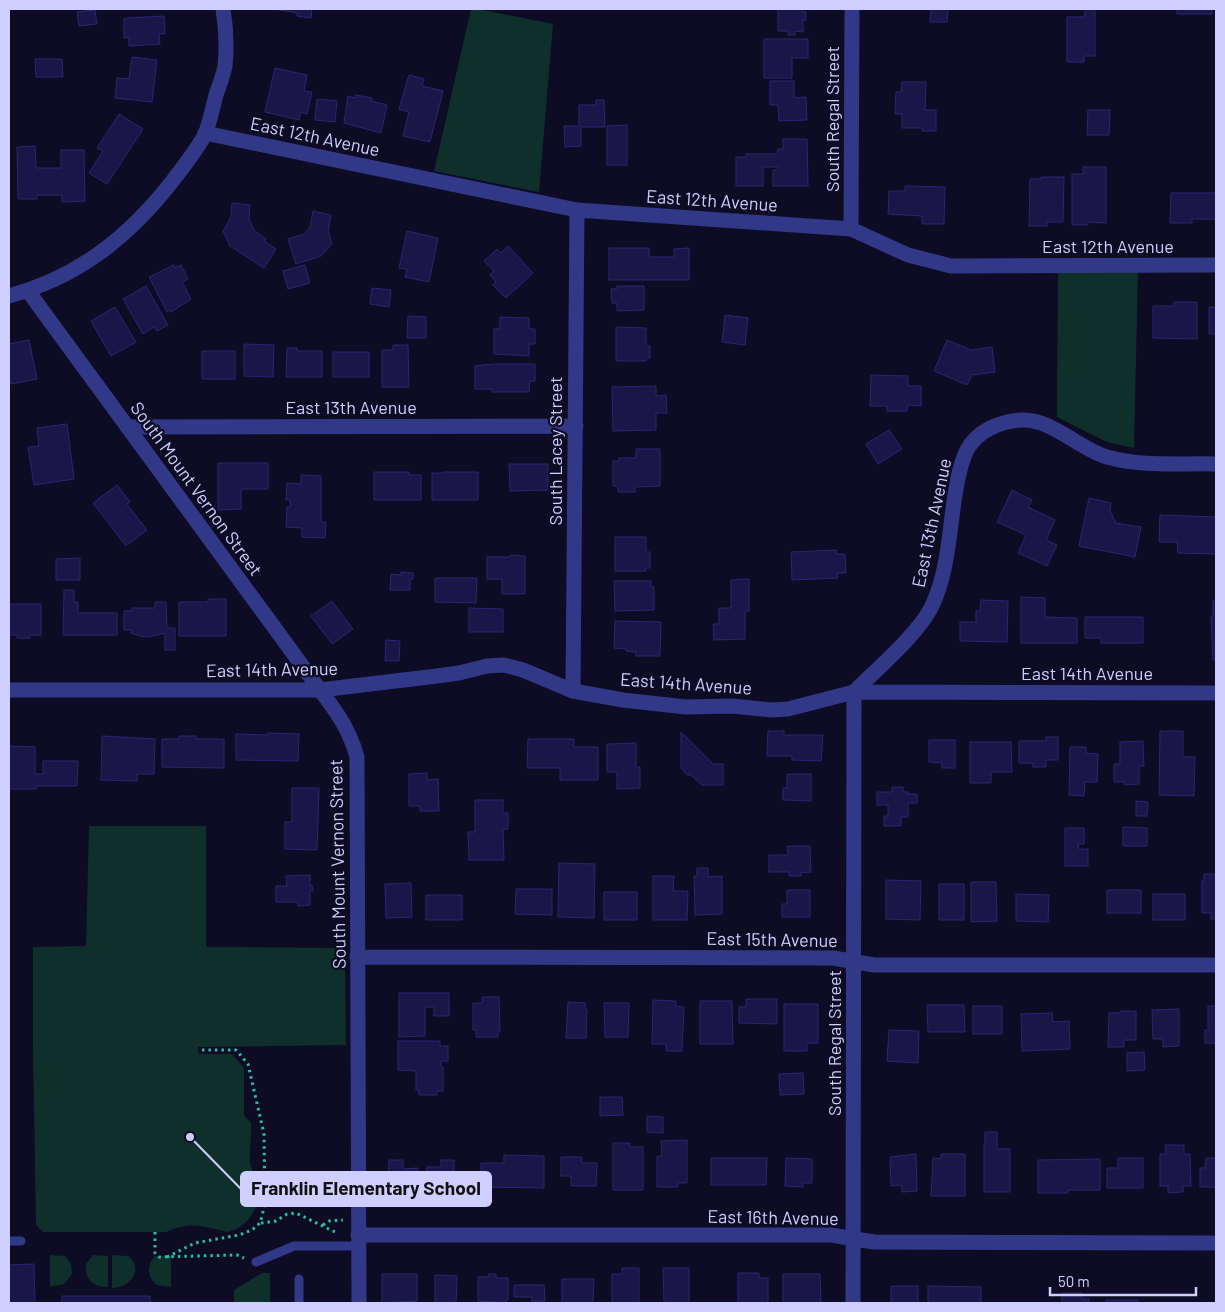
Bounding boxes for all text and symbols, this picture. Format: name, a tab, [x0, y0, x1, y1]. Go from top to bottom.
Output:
street label: South Regal Street	[821, 46, 843, 192]
street label: East 12th Avenue	[248, 112, 382, 160]
street label: East 12th Avenue	[646, 184, 779, 216]
street label: East 12th Avenue	[1042, 235, 1174, 257]
street label: South Lacey Street	[544, 377, 566, 525]
street label: East 13th Avenue	[285, 396, 417, 418]
street label: South Mount Vernon Street	[126, 397, 267, 580]
street label: East 13th Avenue	[907, 456, 955, 589]
street label: East 14th Avenue	[206, 657, 338, 681]
street label: East 14th Avenue	[1021, 662, 1153, 684]
street label: East 14th Avenue	[619, 667, 753, 699]
street label: South Mount Vernon Street	[324, 759, 350, 969]
street label: East 15th Avenue	[706, 927, 838, 951]
street label: South Regal Street	[823, 970, 845, 1116]
callout: Franklin Elementary School	[241, 1172, 491, 1206]
text: Franklin Elementary School	[251, 1176, 481, 1199]
street label: East 16th Avenue	[707, 1205, 839, 1229]
scale bar	[1050, 1264, 1196, 1296]
text: 50 m	[1058, 1272, 1090, 1290]

